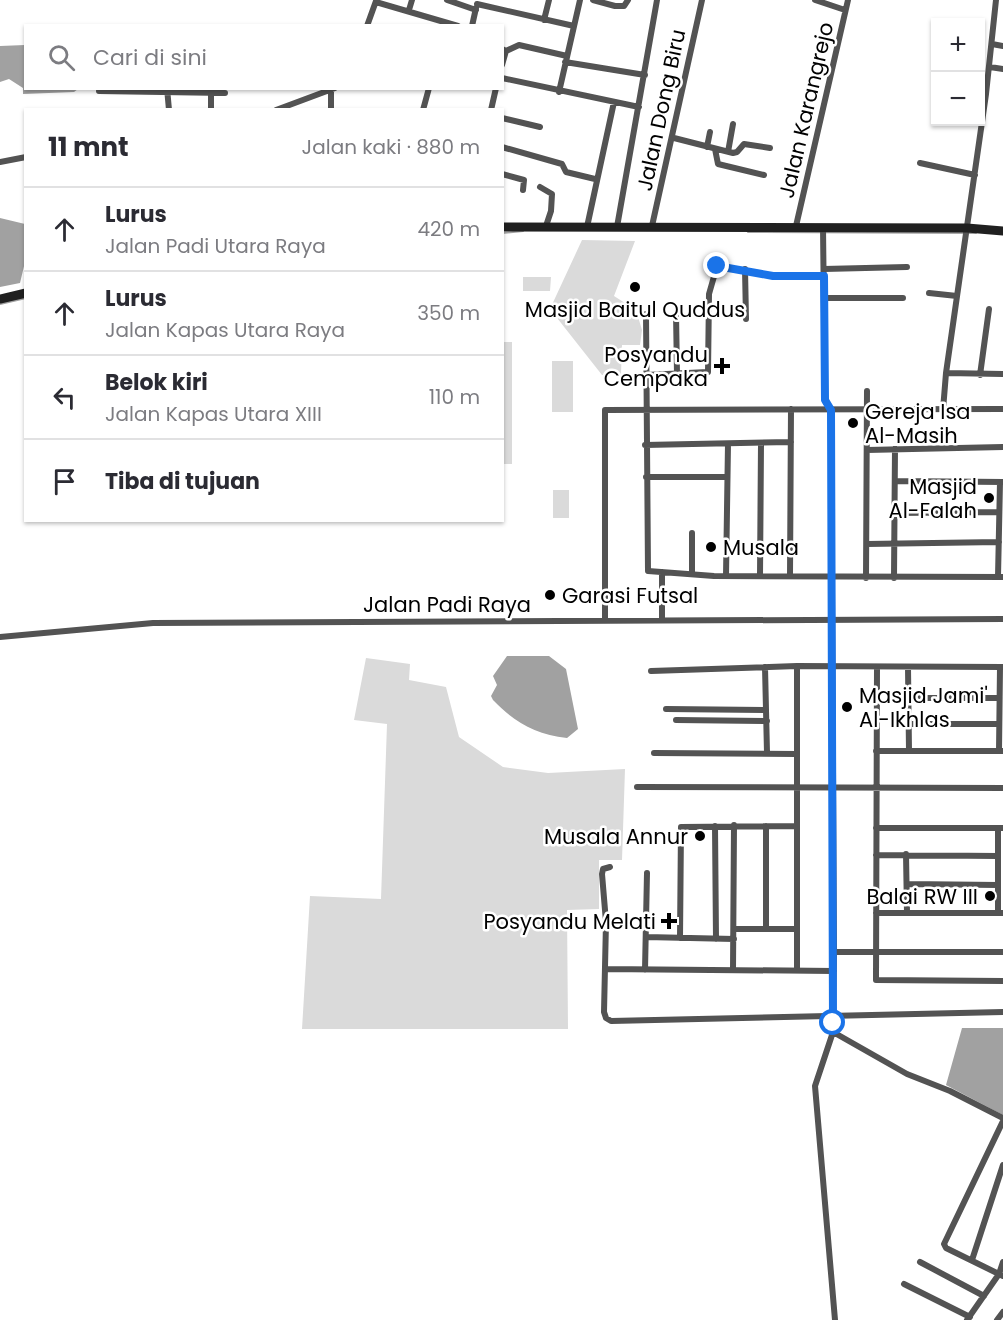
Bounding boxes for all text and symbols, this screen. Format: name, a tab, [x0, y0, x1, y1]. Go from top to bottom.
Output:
map controls	[931, 18, 985, 126]
button: +	[931, 18, 985, 72]
street label: Jalan Karangrejo	[772, 19, 840, 201]
search box	[24, 24, 504, 90]
street label: Jalan Dong Biru	[630, 26, 692, 194]
icon: search	[45, 41, 78, 74]
text: Cari di sini	[93, 42, 207, 73]
button: −	[931, 72, 985, 126]
text: 11 mnt	[48, 129, 129, 165]
text: Jalan kaki · 880 m	[302, 133, 480, 161]
text: Lurus	[105, 199, 167, 230]
icon: ahead	[48, 213, 81, 246]
text: 420 m	[417, 215, 480, 243]
text: Jalan Padi Utara Raya	[105, 232, 326, 260]
route end	[703, 252, 729, 278]
marker: Masjid Baitul Quddus	[628, 280, 642, 294]
text: Lurus	[105, 283, 167, 314]
place label: Masjid Baitul Quddus	[525, 295, 745, 324]
icon: ahead	[48, 297, 81, 330]
text: 350 m	[417, 299, 480, 327]
text: Jalan Kapas Utara Raya	[105, 316, 345, 344]
place label: Posyandu Cempaka	[604, 340, 708, 393]
marker: Posyandu Cempaka	[713, 357, 731, 375]
text: Belok kiri	[105, 367, 208, 398]
icon: left	[48, 381, 81, 414]
text: 110 m	[429, 383, 480, 411]
place label: Gereja Isa Al-Masih	[865, 397, 971, 450]
text: Jalan Kapas Utara XIII	[105, 400, 322, 428]
marker: Gereja Isa Al-Masih	[846, 416, 860, 430]
icon: arrive	[48, 465, 81, 498]
text: Tiba di tujuan	[105, 466, 260, 497]
place label: Masjid Al-Falah	[889, 472, 977, 525]
marker: Masjid Al-Falah	[982, 491, 996, 505]
place label: Musala	[723, 533, 799, 562]
marker: Musala	[704, 540, 718, 554]
place label: Garasi Futsal	[562, 581, 698, 610]
marker: Garasi Futsal	[543, 588, 557, 602]
street label: Jalan Padi Raya	[363, 590, 531, 619]
place label: Masjid Jami' Al-Ikhlas	[859, 681, 988, 734]
marker: Masjid Jami' Al-Ikhlas	[840, 700, 854, 714]
place label: Musala Annur	[544, 822, 688, 851]
marker: Musala Annur	[693, 829, 707, 843]
place label: Balai RW III	[866, 882, 978, 911]
marker: Balai RW III	[983, 889, 997, 903]
place label: Posyandu Melati	[483, 907, 656, 936]
marker: Posyandu Melati	[660, 912, 678, 930]
route start	[819, 1009, 845, 1035]

